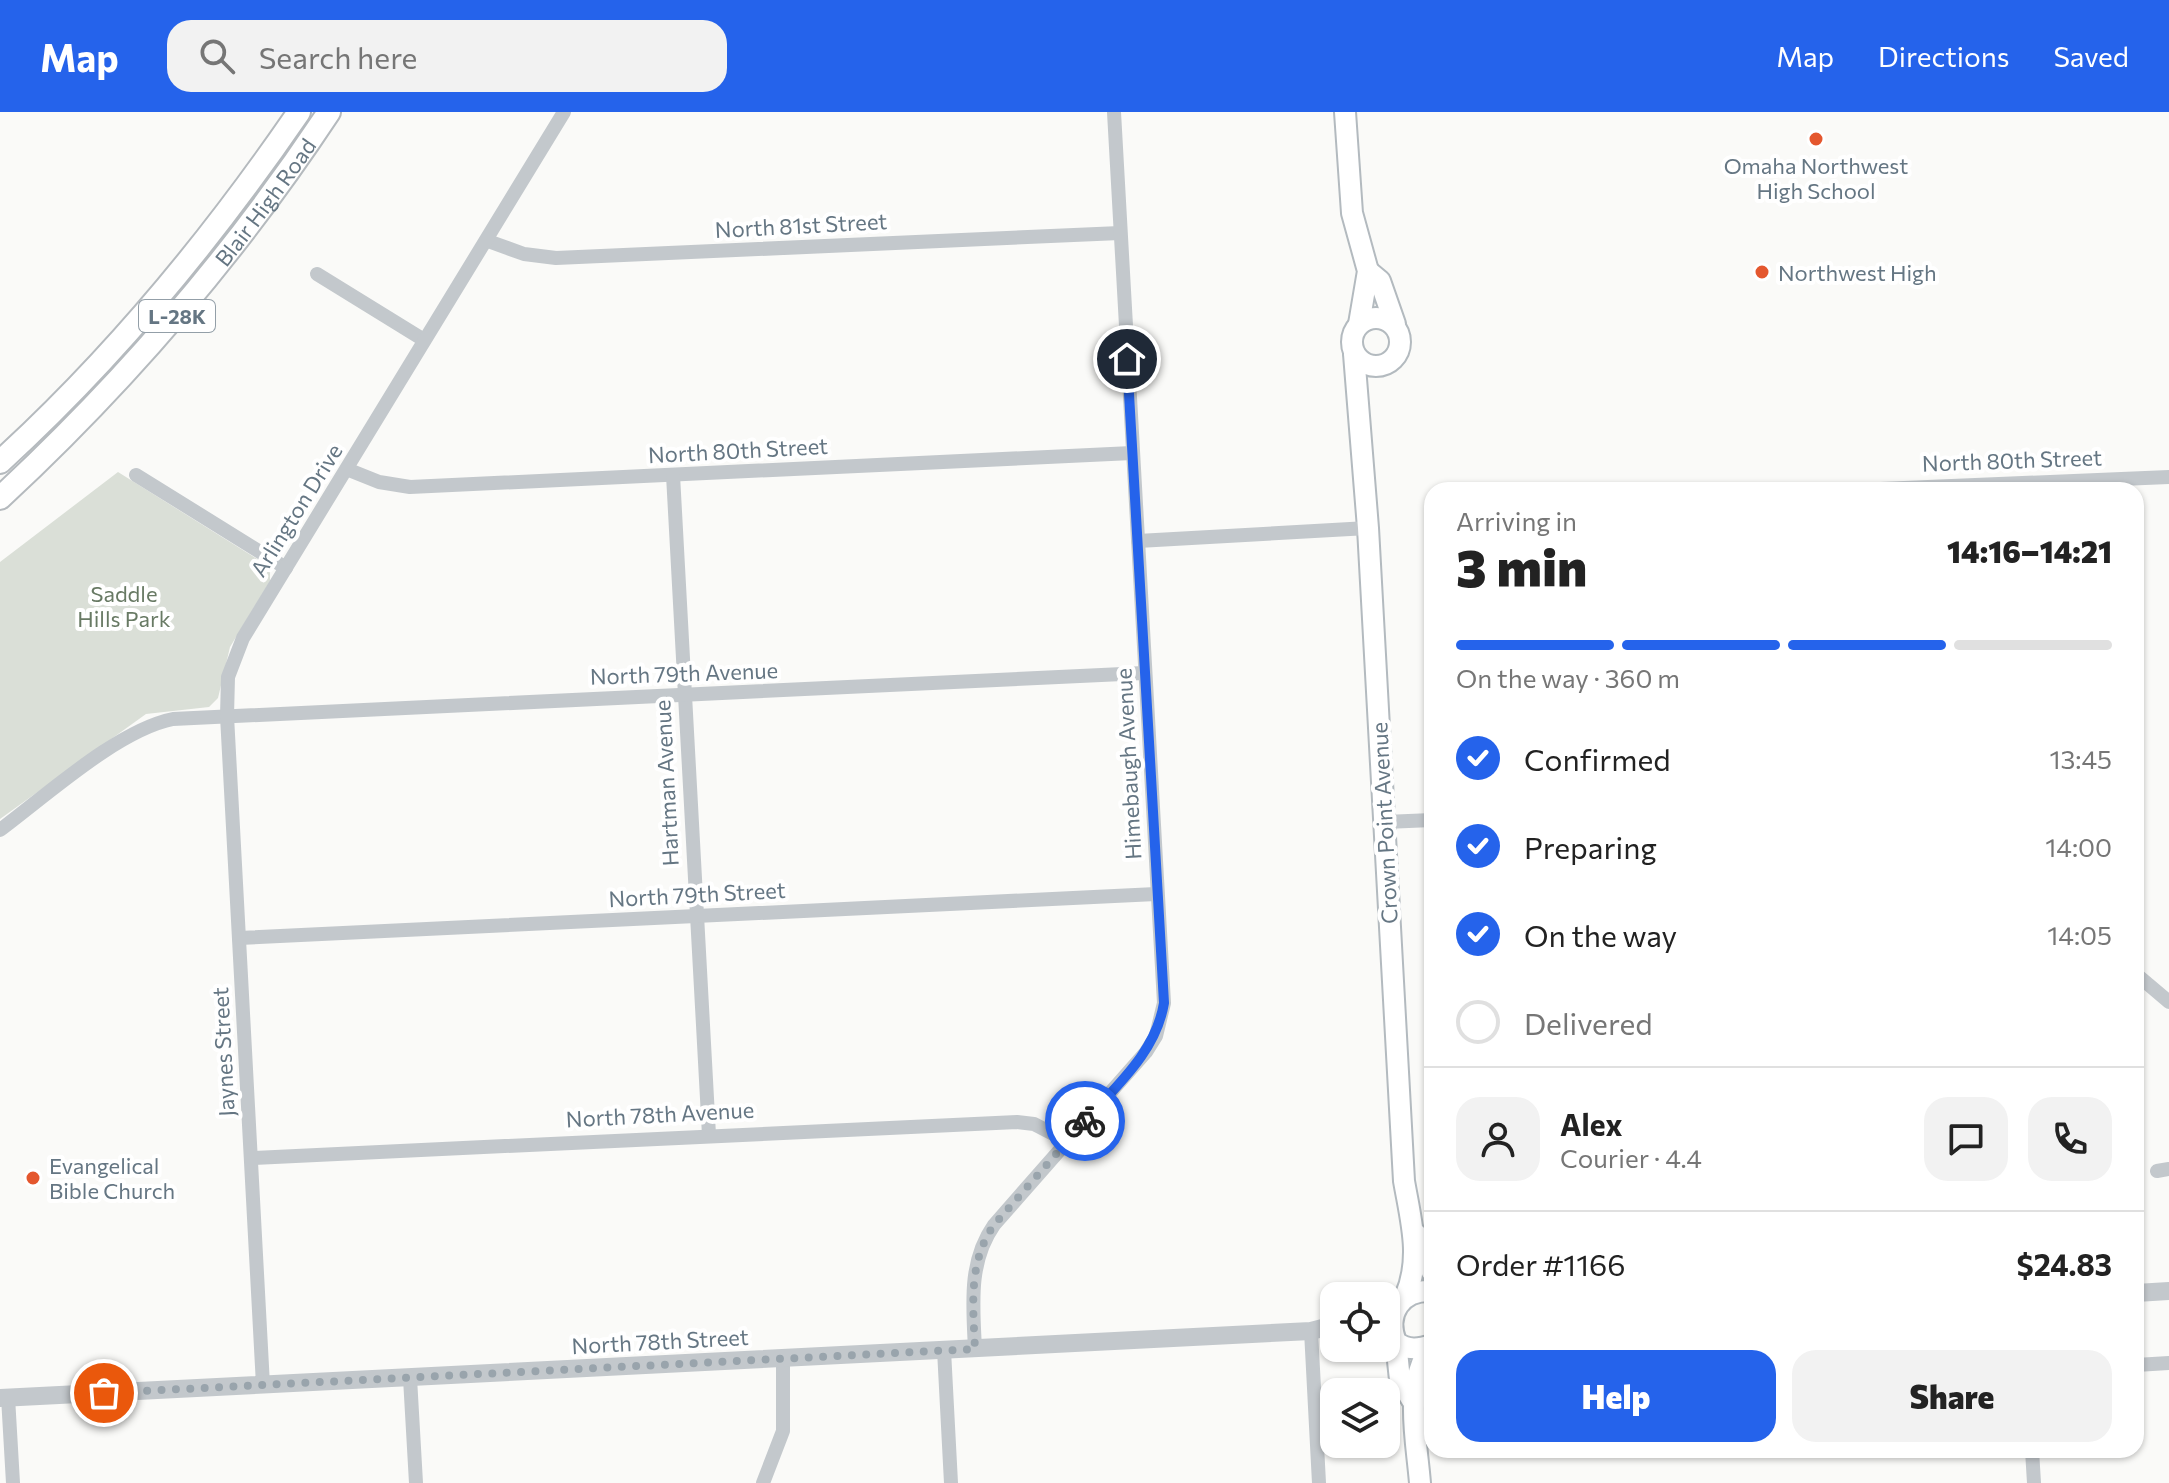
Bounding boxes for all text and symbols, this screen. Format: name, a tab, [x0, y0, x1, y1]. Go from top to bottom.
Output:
search box	[167, 20, 727, 92]
text: Map	[40, 33, 119, 80]
icon: search	[195, 34, 239, 78]
text: Search here	[259, 38, 417, 75]
text: Map	[1776, 39, 1834, 73]
text: Directions	[1878, 39, 2009, 73]
text: Saved	[2053, 39, 2129, 73]
marker: Omaha Northwest High School	[1807, 130, 1825, 148]
street label: Blair High Road	[209, 133, 321, 271]
place label: Omaha Northwest High School	[1724, 152, 1908, 204]
street label: North 81st Street	[714, 207, 888, 243]
place label: Northwest High	[1778, 259, 1937, 286]
marker: Northwest High	[1753, 263, 1771, 281]
road number: L-28K	[139, 300, 215, 332]
pin	[1093, 325, 1161, 393]
icon: home	[1105, 337, 1149, 381]
street label: North 80th Street	[647, 432, 829, 468]
street label: Arlington Drive	[244, 439, 348, 581]
street label: North 80th Street	[1922, 443, 2102, 477]
text: Arriving in	[1456, 505, 1577, 536]
text: 14:16–14:21	[1947, 532, 2112, 569]
text: 3 min	[1456, 534, 1587, 598]
park label: Saddle Hills Park	[77, 580, 171, 632]
street label: North 79th Avenue	[589, 656, 779, 690]
text: On the way · 360 m	[1456, 662, 1680, 693]
street label: Himebaugh Avenue	[1109, 668, 1147, 860]
street label: Hartman Avenue	[648, 699, 684, 867]
street label: Crown Point Avenue	[1365, 721, 1403, 925]
icon: check	[1456, 736, 1500, 780]
text: Confirmed	[1524, 740, 1671, 777]
text: 13:45	[2049, 743, 2112, 774]
icon: check	[1456, 824, 1500, 868]
text: Preparing	[1524, 828, 1657, 865]
text: 14:00	[2045, 831, 2112, 862]
street label: North 79th Street	[608, 876, 786, 912]
icon: check	[1456, 912, 1500, 956]
text: On the way	[1524, 916, 1677, 953]
text: 14:05	[2047, 919, 2112, 950]
street label: Jaynes Street	[206, 987, 240, 1117]
text: Delivered	[1524, 1004, 1653, 1041]
courier	[1045, 1081, 1125, 1161]
street label: North 78th Avenue	[565, 1096, 755, 1132]
button: person	[1456, 1097, 1540, 1181]
button: chat	[1924, 1097, 2008, 1181]
button: phone	[2028, 1097, 2112, 1181]
icon: bike	[1063, 1099, 1107, 1143]
text: Alex	[1560, 1105, 1623, 1142]
text: Courier · 4.4	[1560, 1142, 1702, 1173]
place label: Evangelical Bible Church	[49, 1152, 175, 1204]
marker: Evangelical Bible Church	[24, 1169, 42, 1187]
text: Order #1166	[1456, 1245, 1625, 1282]
text: $24.83	[2016, 1245, 2112, 1282]
map controls	[1320, 1282, 1400, 1458]
button: locate	[1320, 1282, 1400, 1362]
street label: North 78th Street	[571, 1323, 749, 1359]
button: Help	[1456, 1350, 1776, 1442]
button: Share	[1792, 1350, 2112, 1442]
pin	[70, 1359, 138, 1427]
icon: bag	[82, 1371, 126, 1415]
button: layers	[1320, 1378, 1400, 1458]

